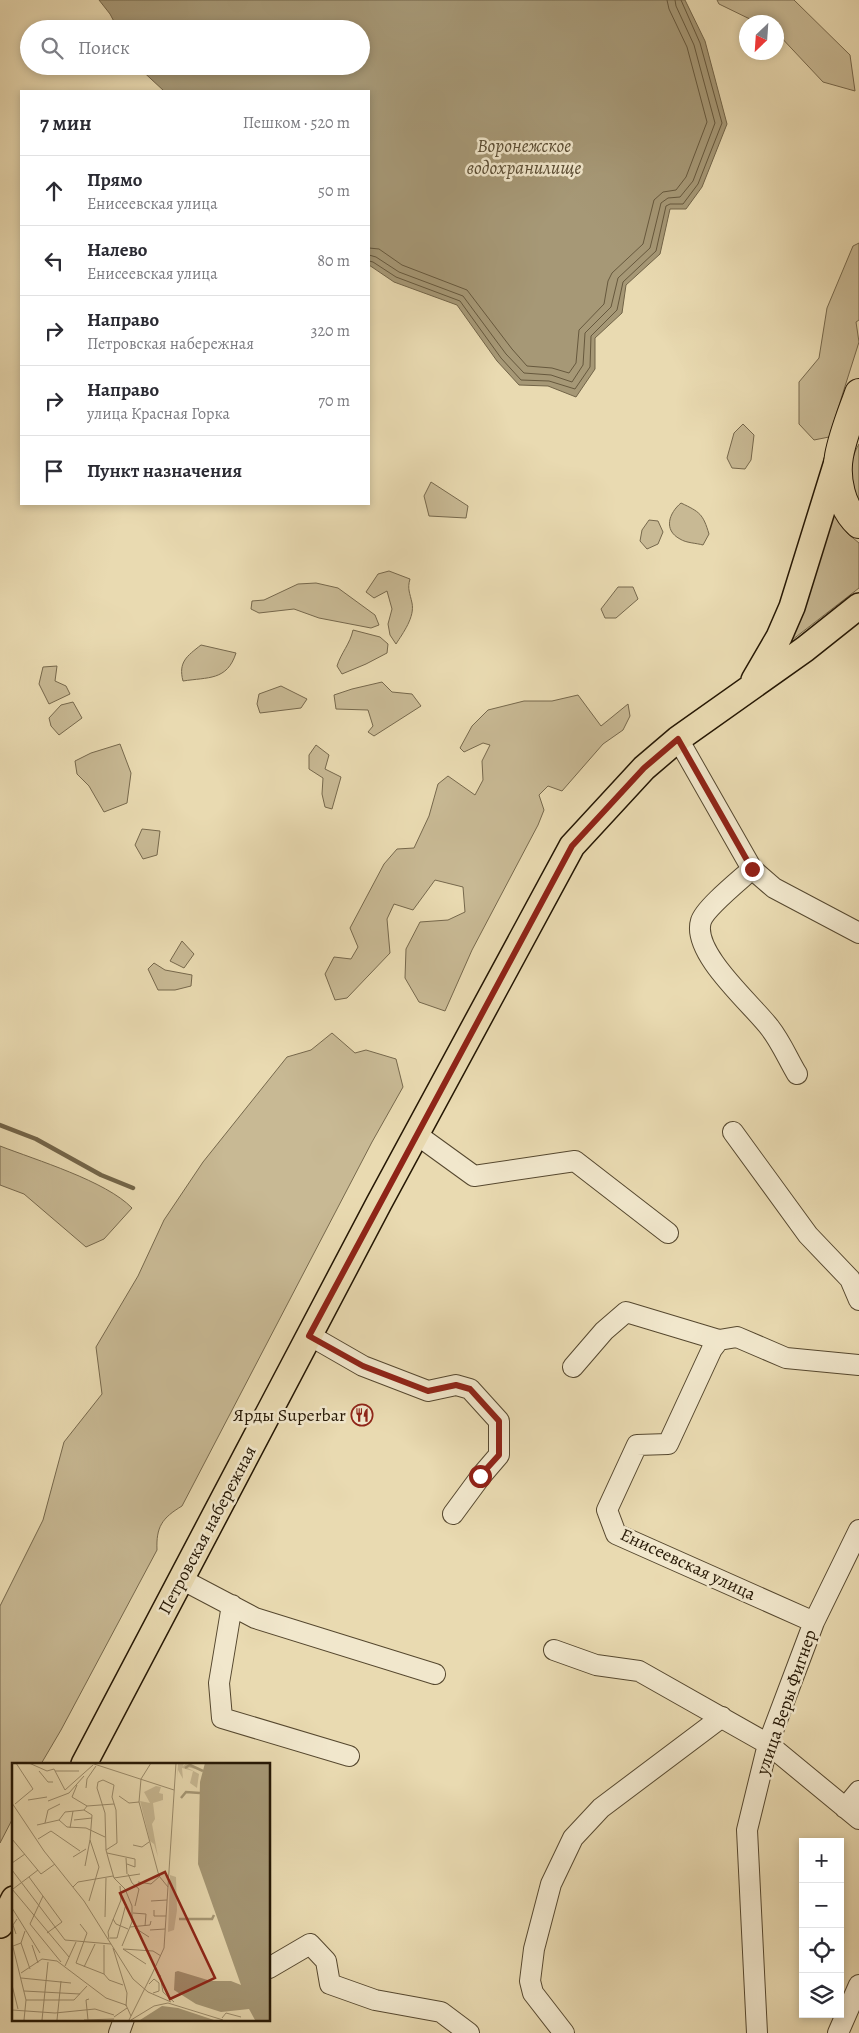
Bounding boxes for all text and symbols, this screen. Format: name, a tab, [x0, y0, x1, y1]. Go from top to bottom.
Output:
north arrow	[739, 15, 784, 60]
search box	[20, 20, 370, 75]
icon: search	[38, 34, 66, 62]
text: Поиск	[78, 35, 130, 61]
text: 7 мин	[40, 109, 92, 137]
text: Пешком · 520 m	[243, 112, 350, 134]
water label: Воронежское водохранилище	[467, 133, 581, 181]
text: Прямо	[87, 167, 142, 193]
icon: ahead	[40, 177, 68, 205]
text: 50 m	[318, 180, 350, 202]
text: Енисеевская улица	[87, 193, 218, 215]
text: Налево	[87, 237, 147, 263]
icon: left	[40, 247, 68, 275]
text: 80 m	[317, 250, 350, 272]
text: Енисеевская улица	[87, 263, 218, 285]
text: Направо	[87, 307, 159, 333]
icon: right	[40, 317, 68, 345]
text: 320 m	[311, 320, 350, 342]
text: Петровская набережная	[87, 333, 254, 355]
text: Направо	[87, 377, 159, 403]
icon: right	[40, 387, 68, 415]
text: 70 m	[318, 390, 350, 412]
text: улица Красная Горка	[87, 403, 230, 425]
icon: arrive	[40, 457, 68, 485]
text: Пункт назначения	[87, 458, 242, 484]
route end	[741, 858, 764, 881]
place label: Ярды Superbar	[233, 1403, 346, 1427]
restaurant icon: Ярды Superbar	[350, 1403, 374, 1427]
street label: Петровская набережная	[152, 1441, 262, 1619]
route start	[469, 1465, 492, 1488]
street label: Енисеевская улица	[616, 1522, 760, 1606]
street label: улица Веры Фигнер	[750, 1626, 822, 1779]
inset map	[12, 1763, 270, 2020]
map controls	[799, 1838, 844, 2018]
button: +	[799, 1838, 844, 1883]
button: −	[799, 1883, 844, 1928]
button: locate	[799, 1928, 844, 1973]
button: layers	[799, 1973, 844, 2018]

